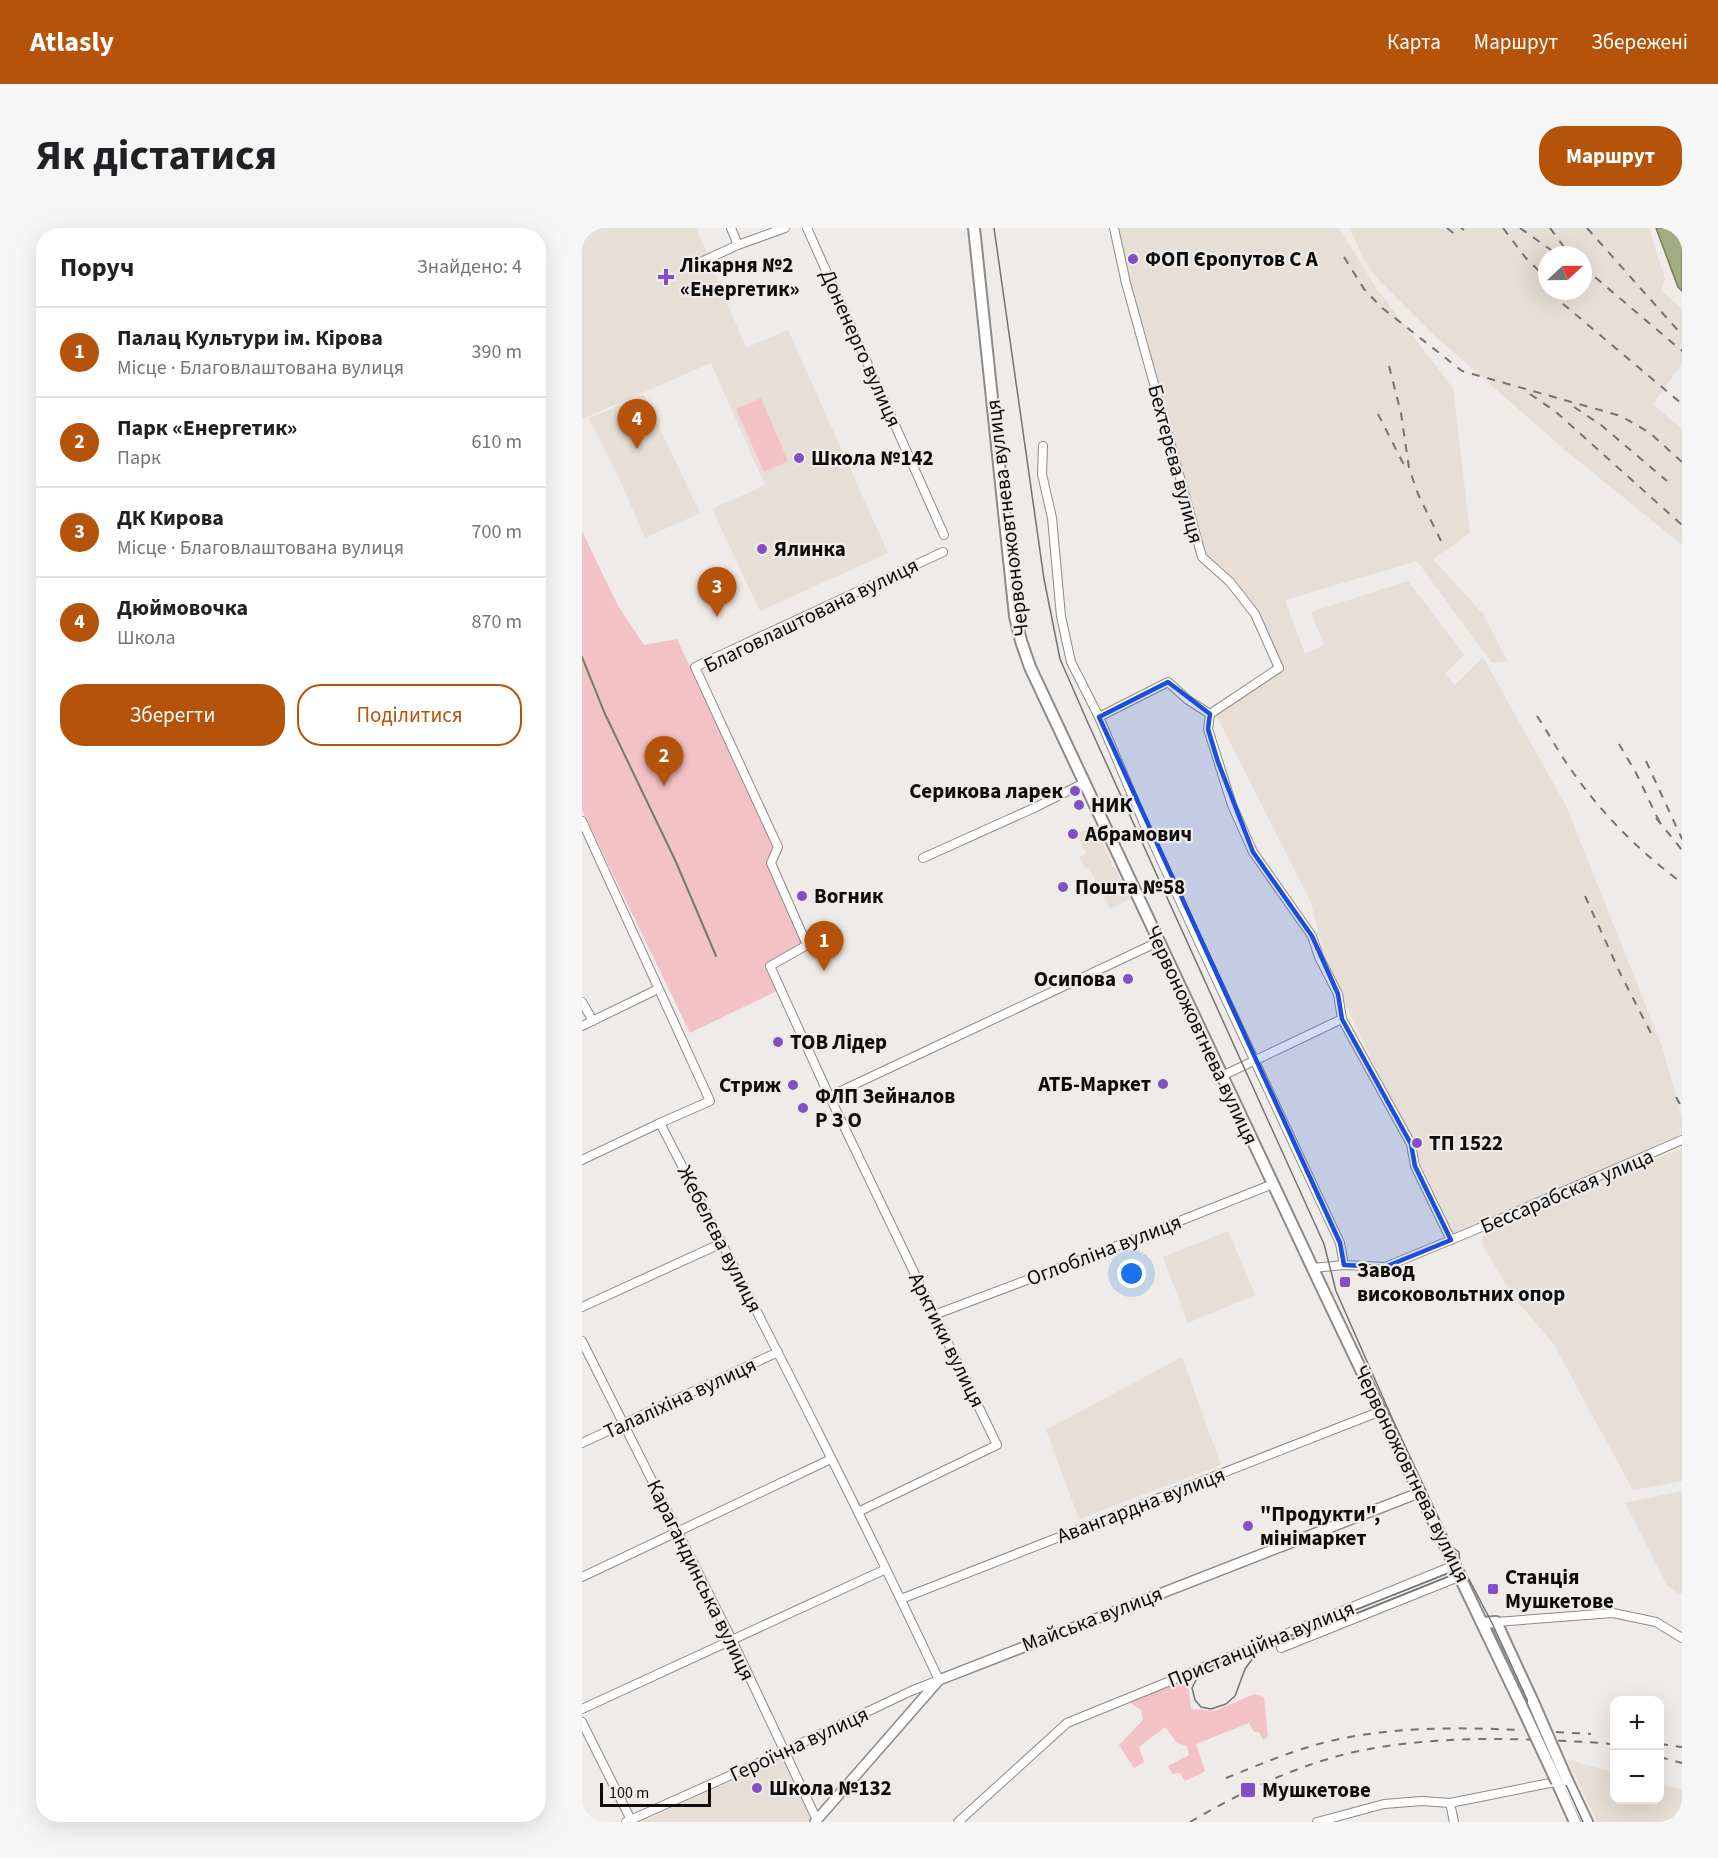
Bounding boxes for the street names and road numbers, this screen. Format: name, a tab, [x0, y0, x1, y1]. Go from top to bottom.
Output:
street label: Доненерго вулиця	[813, 264, 909, 432]
street label: Бехтерєва вулиця	[1140, 381, 1212, 547]
street label: Червоножовтнева вулиця	[978, 398, 1036, 638]
street label: Благовлаштована вулиця	[699, 550, 923, 680]
street label: Червоножовтнева вулиця	[1138, 921, 1266, 1149]
street label: Бессарабская улица	[1476, 1141, 1658, 1241]
street label: Жебелєва вулиця	[670, 1160, 770, 1318]
street label: Оглобліна вулиця	[1022, 1207, 1186, 1293]
street label: Арктики вулиця	[901, 1267, 993, 1413]
street label: Талаліхіна вулиця	[599, 1349, 761, 1447]
street label: Червоножовтнева вулиця	[1346, 1360, 1478, 1588]
street label: Авангардна вулиця	[1052, 1459, 1230, 1551]
street label: Карагандинська вулиця	[639, 1474, 763, 1686]
street label: Майська вулиця	[1017, 1578, 1167, 1660]
street label: Пристанційна вулиця	[1163, 1593, 1359, 1695]
street label: Героїчна вулиця	[725, 1699, 873, 1789]

